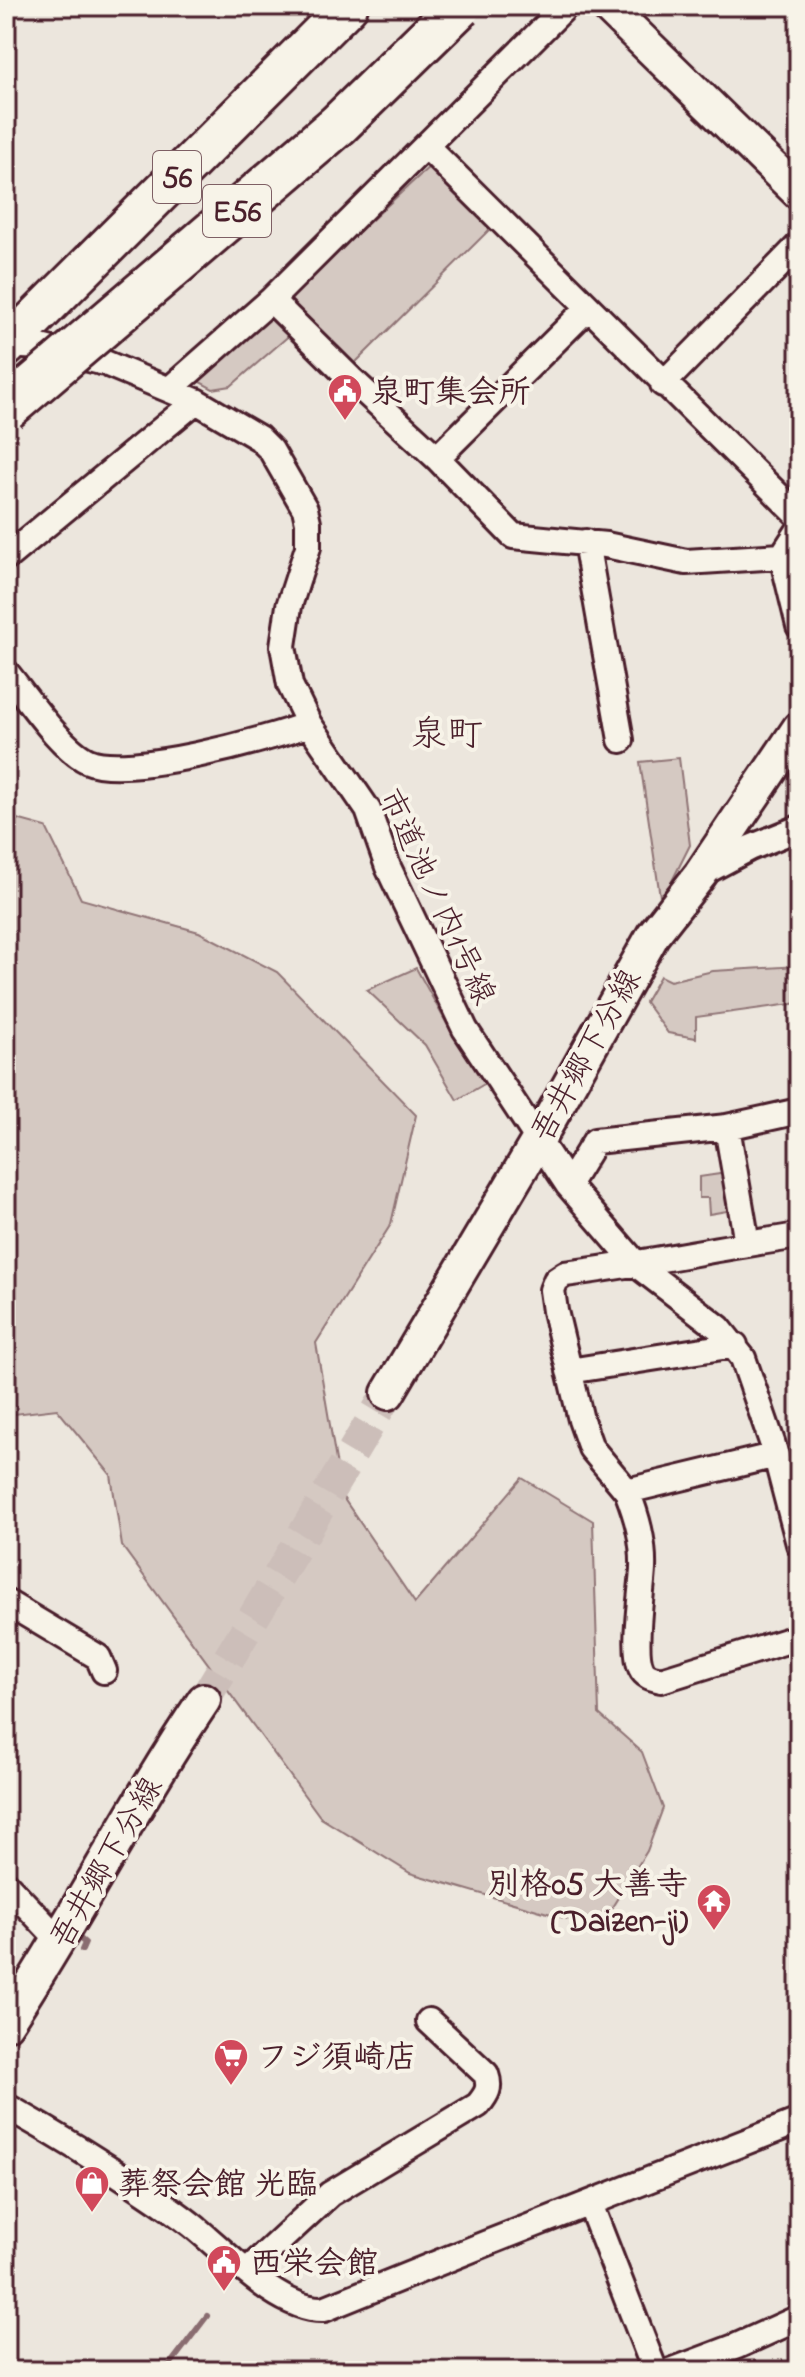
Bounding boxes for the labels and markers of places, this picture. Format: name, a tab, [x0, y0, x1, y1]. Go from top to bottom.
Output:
place label: 泉町集会所	[371, 371, 531, 418]
public building icon: 泉町集会所	[326, 372, 364, 422]
place label: 別格05 大善寺 (Daizen-ji)	[488, 1863, 689, 1947]
temple icon: 別格05 大善寺 (Daizen-ji)	[695, 1882, 733, 1932]
place label: フジ須崎店	[257, 2036, 417, 2083]
supermarket icon: フジ須崎店	[212, 2037, 250, 2087]
place label: 葬祭会館 光臨	[118, 2163, 318, 2210]
shop icon: 葬祭会館 光臨	[73, 2164, 111, 2214]
place label: 西栄会館	[250, 2242, 378, 2289]
public building icon: 西栄会館	[205, 2243, 243, 2293]

